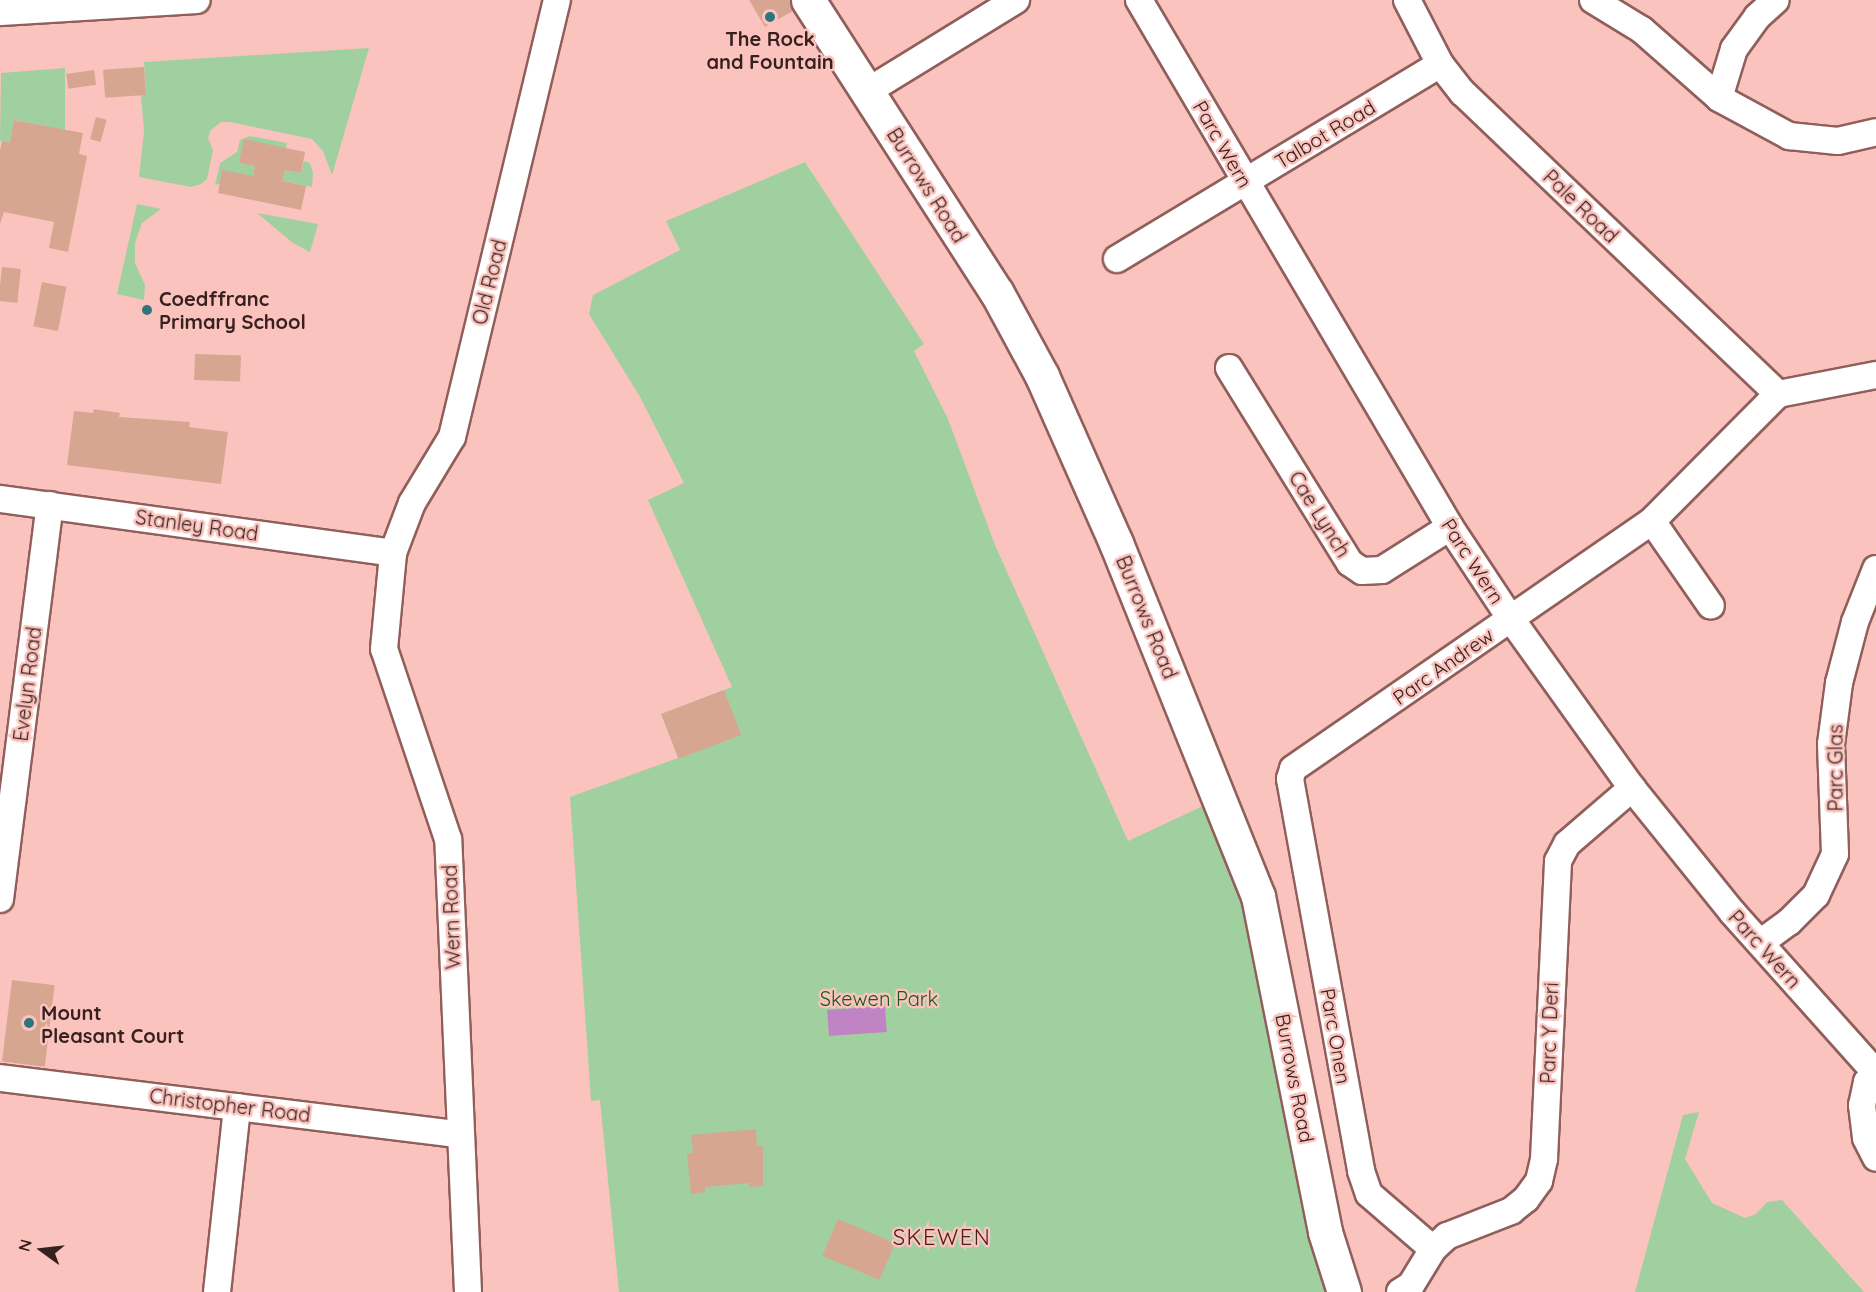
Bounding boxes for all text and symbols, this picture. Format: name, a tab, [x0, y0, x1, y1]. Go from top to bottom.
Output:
marker: The Rock and Fountain	[763, 10, 777, 24]
place label: The Rock and Fountain	[706, 27, 834, 74]
street label: Talbot Road	[1270, 95, 1380, 173]
street label: Parc Wern	[1188, 96, 1258, 192]
street label: Burrows Road	[882, 123, 972, 247]
street label: Pale Road	[1539, 164, 1623, 248]
street label: Old Road	[467, 237, 511, 327]
place label: Coedffranc Primary School	[159, 286, 306, 333]
marker: Coedffranc Primary School	[140, 303, 154, 317]
street label: Cae Lynch	[1284, 467, 1356, 561]
street label: Stanley Road	[134, 505, 260, 545]
street label: Parc Wern	[1437, 514, 1509, 608]
street label: Burrows Road	[1111, 552, 1183, 682]
street label: Parc Andrew	[1388, 623, 1498, 709]
street label: Evelyn Road	[8, 625, 46, 743]
street label: Parc Glas	[1823, 724, 1847, 812]
street label: Wern Road	[437, 864, 465, 970]
street label: Parc Wern	[1724, 905, 1806, 993]
street label: Parc Y Deri	[1535, 982, 1563, 1084]
park label: Skewen Park	[820, 986, 938, 1010]
street label: Parc Onen	[1316, 986, 1356, 1086]
place label: Mount Pleasant Court	[41, 1000, 184, 1047]
street label: Burrows Road	[1271, 1011, 1319, 1145]
marker: Mount Pleasant Court	[22, 1016, 36, 1030]
street label: Christopher Road	[148, 1083, 312, 1127]
north arrow	[12, 1220, 72, 1280]
district label: SKEWEN	[893, 1225, 991, 1251]
text: N	[13, 1237, 36, 1254]

